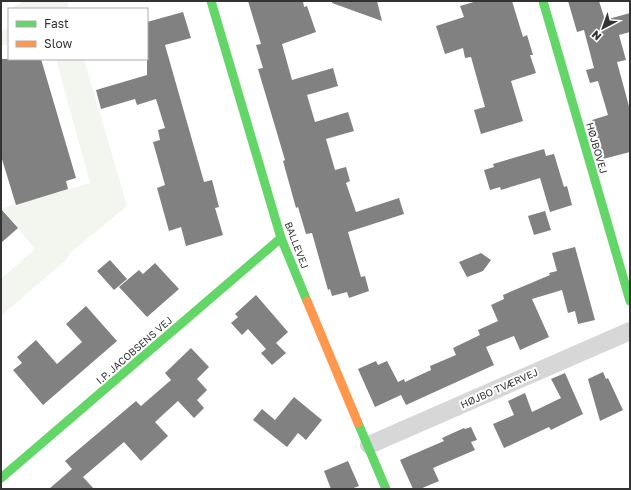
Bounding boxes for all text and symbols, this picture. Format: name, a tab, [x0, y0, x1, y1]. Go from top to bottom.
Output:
legend	[8, 8, 148, 60]
north arrow	[583, 8, 623, 48]
text: Fast	[44, 16, 69, 31]
text: N	[589, 28, 604, 44]
text: Slow	[44, 36, 72, 51]
street label: HØJBOVEJ	[584, 121, 610, 175]
street label: BALLEVEJ	[283, 220, 311, 270]
street label: I.P. JACOBSENS VEJ	[94, 314, 174, 386]
street label: HØJBO TVÆRVEJ	[458, 366, 540, 410]

